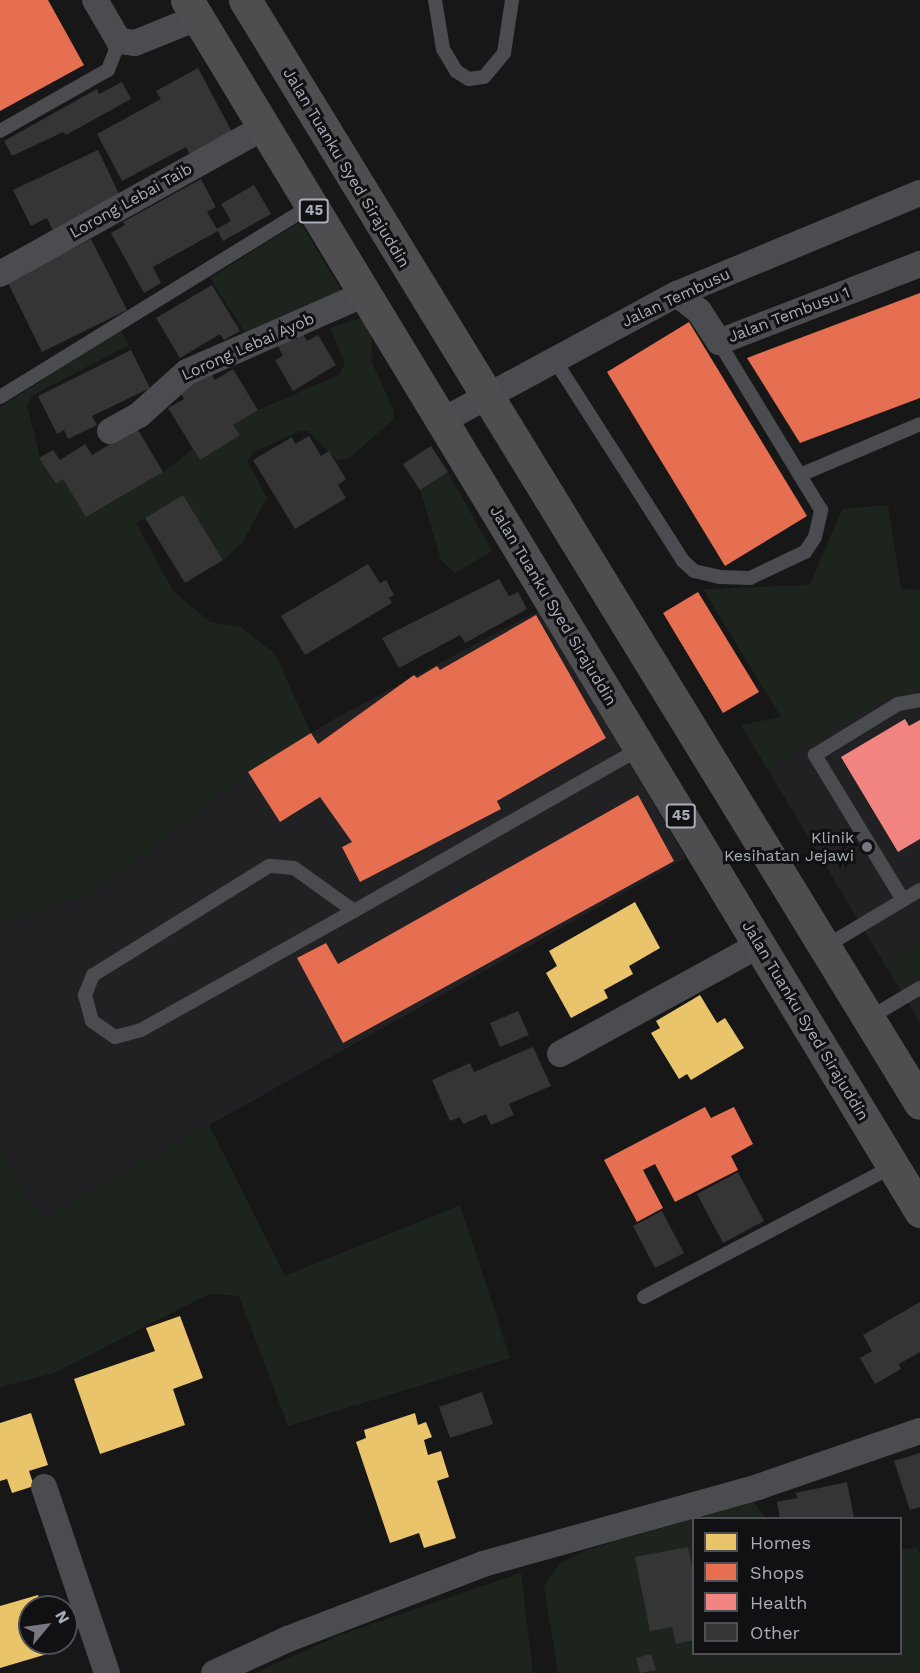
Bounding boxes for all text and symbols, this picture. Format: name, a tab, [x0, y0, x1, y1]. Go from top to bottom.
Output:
street label: Jalan Tuanku Syed Sirajuddin	[279, 65, 413, 271]
street label: Lorong Lebai Taib	[66, 159, 196, 243]
road number: 45	[298, 199, 330, 223]
street label: Jalan Tembusu	[619, 264, 733, 332]
street label: Jalan Tembusu 1	[725, 283, 853, 347]
street label: Lorong Lebai Ayob	[178, 309, 318, 385]
street label: Jalan Tuanku Syed Sirajuddin	[486, 503, 620, 709]
road number: 45	[664, 804, 698, 828]
place label: Klinik Kesihatan Jejawi	[724, 828, 854, 866]
marker: Klinik Kesihatan Jejawi	[858, 838, 876, 856]
street label: Jalan Tuanku Syed Sirajuddin	[738, 918, 872, 1124]
legend	[692, 1517, 902, 1655]
text: Homes	[750, 1532, 811, 1553]
text: Shops	[750, 1562, 804, 1583]
text: Health	[750, 1592, 807, 1613]
north arrow	[18, 1595, 78, 1655]
text: N	[51, 1607, 74, 1627]
text: Other	[750, 1622, 800, 1643]

